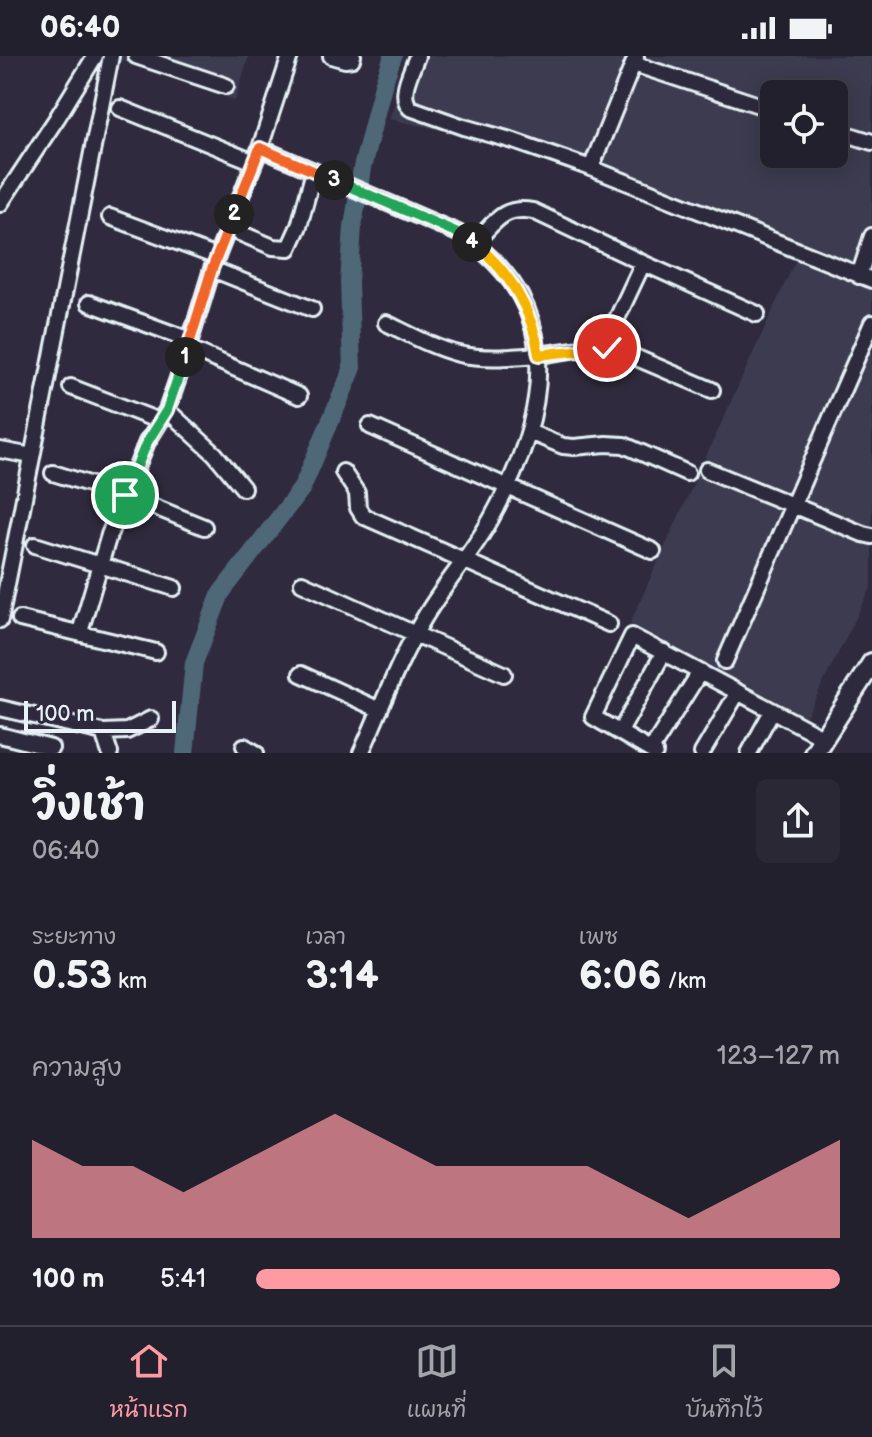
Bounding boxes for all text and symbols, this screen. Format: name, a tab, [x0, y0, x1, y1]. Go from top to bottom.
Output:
text: 06:40	[40, 10, 120, 46]
map controls	[760, 80, 848, 168]
button: locate	[760, 80, 848, 168]
pin: 3	[314, 160, 354, 200]
text: 3	[328, 166, 340, 193]
pin: 2	[214, 194, 254, 234]
text: 2	[227, 200, 241, 227]
pin: 4	[452, 222, 492, 262]
text: 4	[466, 228, 478, 255]
pin	[573, 314, 641, 382]
icon: check	[585, 326, 629, 370]
pin: 1	[165, 337, 205, 377]
text: 1	[180, 343, 190, 370]
pin	[91, 461, 159, 529]
icon: arrive	[103, 473, 147, 517]
scale bar	[24, 697, 176, 733]
text: 100 m	[36, 701, 95, 728]
text: วิ่งเช้า	[32, 779, 145, 832]
button: share	[756, 779, 840, 863]
text: 06:40	[32, 836, 100, 867]
text: ระยะทาง	[32, 924, 116, 951]
text: เวลา	[305, 924, 346, 951]
text: เพซ	[579, 924, 618, 951]
text: 0.53	[32, 952, 112, 1000]
text: 3:14	[305, 952, 379, 1000]
text: 6:06	[579, 952, 662, 1000]
text: km	[112, 968, 147, 995]
text: /km	[662, 968, 707, 995]
text: 123–127 m	[717, 1041, 840, 1072]
text: ความสูง	[32, 1053, 122, 1084]
text: 100 m	[32, 1264, 105, 1295]
text: 5:41	[160, 1264, 206, 1295]
tab: หน้าแรก	[109, 1339, 188, 1425]
tab: แผนที่	[407, 1339, 466, 1425]
tab: บันทึกไว้	[685, 1339, 763, 1425]

